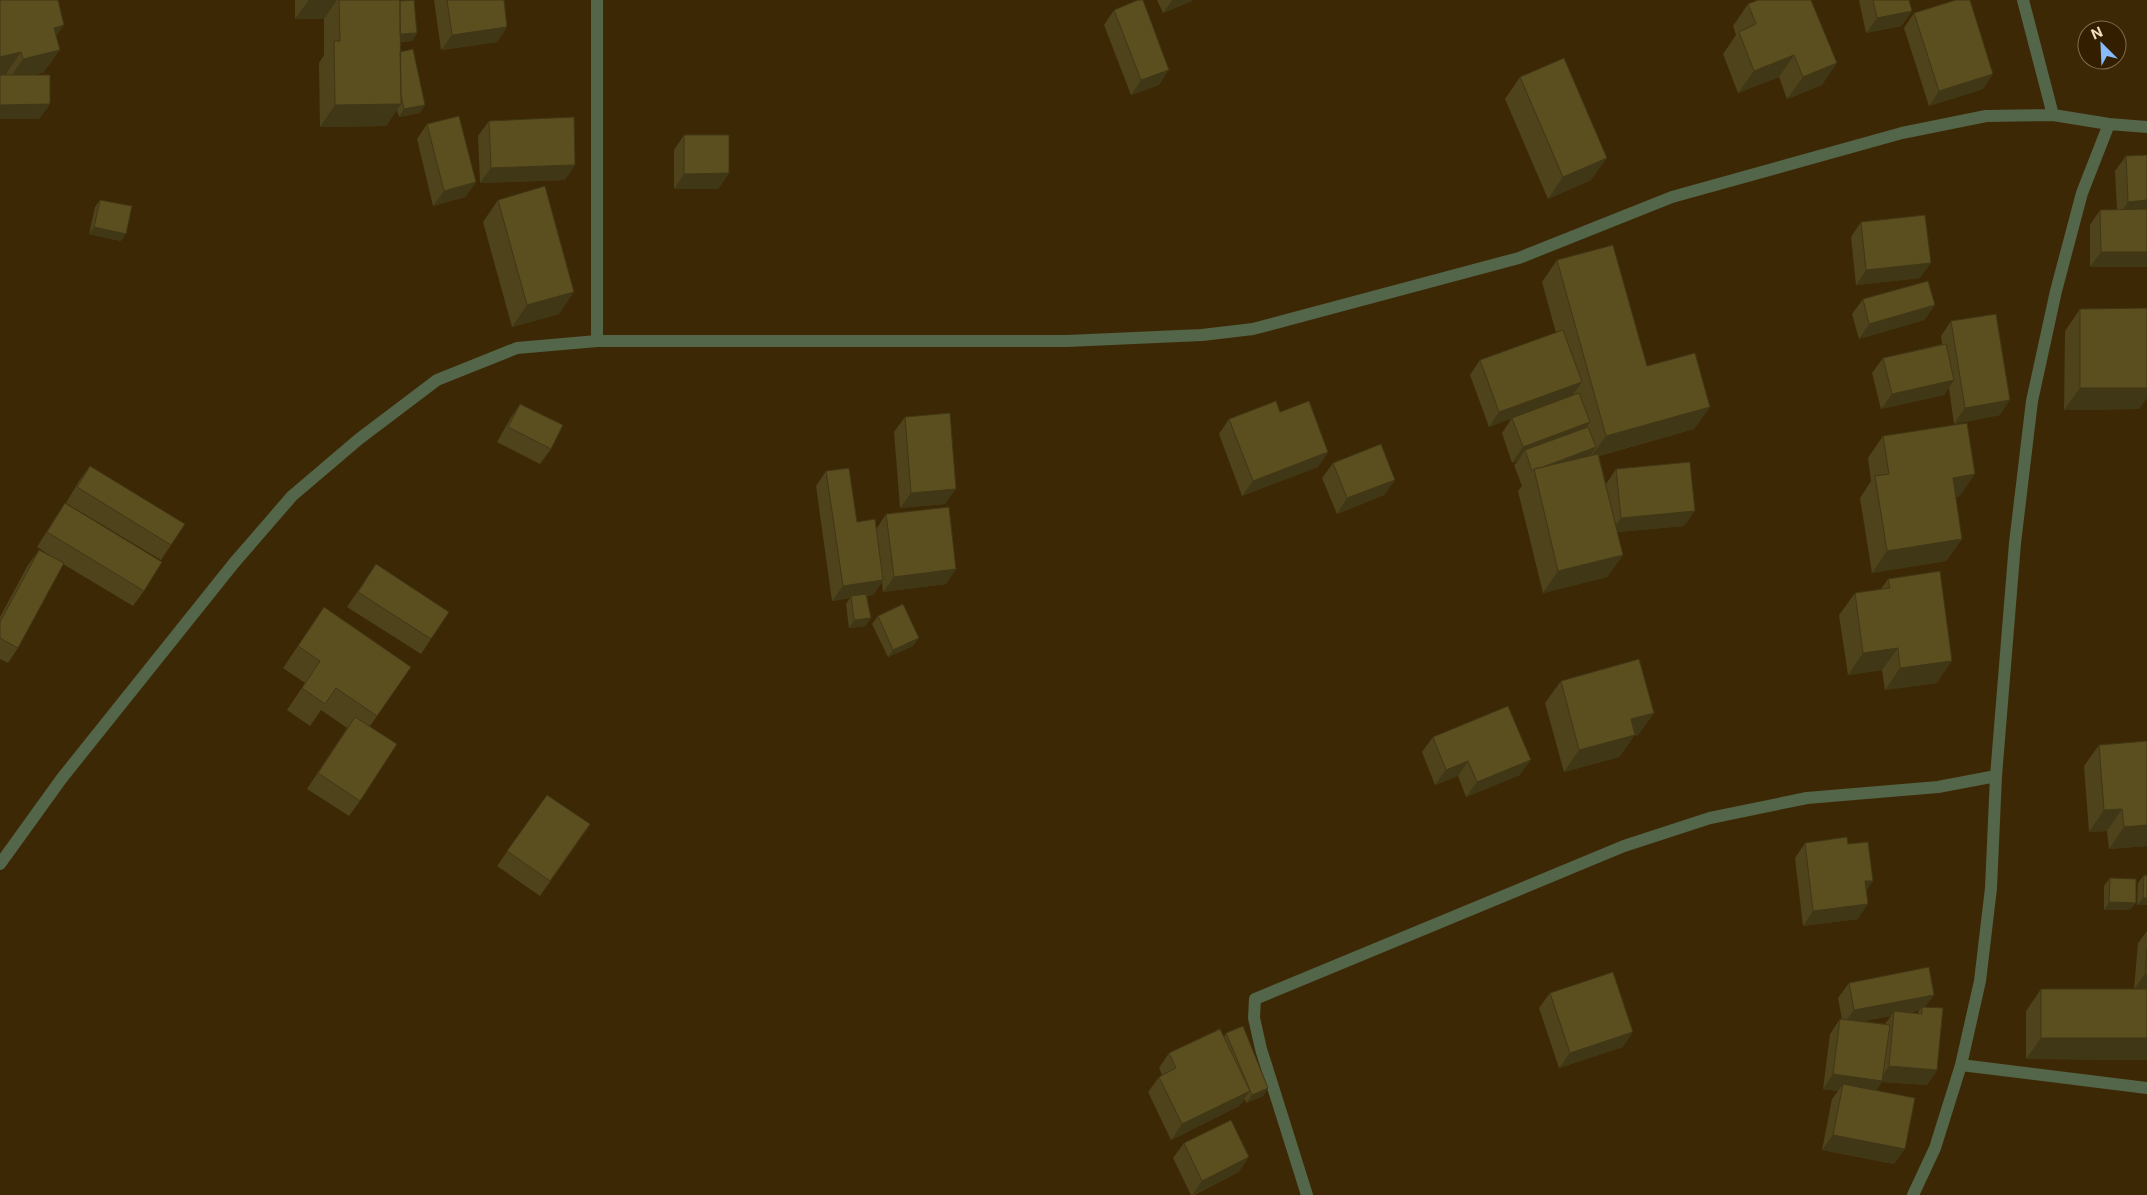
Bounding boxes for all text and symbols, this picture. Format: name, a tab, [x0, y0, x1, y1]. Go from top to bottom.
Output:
north arrow	[2077, 20, 2127, 70]
text: N	[2088, 23, 2105, 43]

